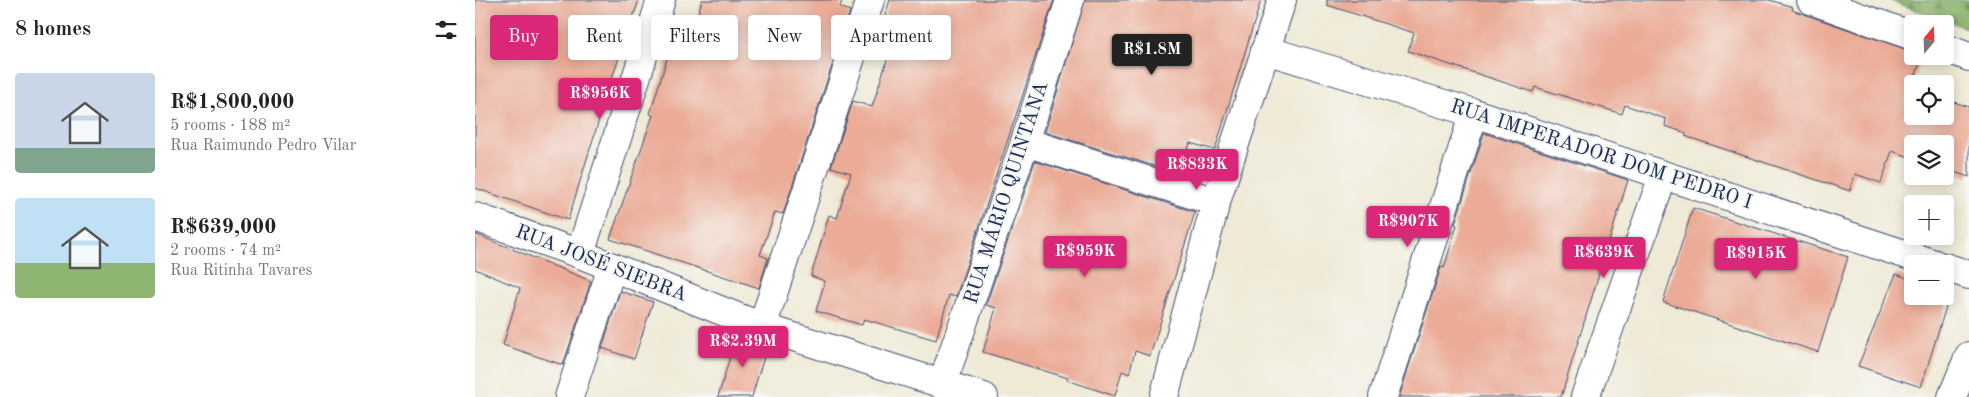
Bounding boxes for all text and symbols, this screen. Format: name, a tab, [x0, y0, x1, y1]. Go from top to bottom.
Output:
chip: Buy	[490, 15, 558, 60]
chip: Rent	[568, 15, 641, 60]
chip: Filters	[651, 15, 738, 60]
chip: New	[748, 15, 821, 60]
chip: Apartment	[831, 15, 951, 60]
north arrow	[1904, 15, 1954, 65]
map controls	[1904, 15, 1954, 305]
icon: filters	[432, 16, 460, 44]
text: 8 homes	[15, 19, 91, 40]
pin: R$1.8M	[1111, 34, 1193, 76]
text: R$1.8M	[1123, 42, 1181, 58]
button: locate	[1904, 75, 1954, 125]
pin: R$956K	[559, 78, 641, 120]
street label: RUA MÁRIO QUINTANA	[959, 78, 1052, 307]
text: R$956K	[569, 86, 631, 102]
text: R$1,800,000	[170, 92, 295, 113]
icon: home	[55, 93, 115, 153]
street label: RUA IMPERADOR DOM PEDRO I	[1448, 97, 1755, 213]
text: 5 rooms · 188 m²	[170, 118, 290, 134]
button: layers	[1904, 135, 1954, 185]
text: Rua Raimundo Pedro Vilar	[170, 138, 356, 154]
pin: R$833K	[1156, 148, 1238, 191]
text: R$833K	[1166, 157, 1228, 173]
button: +	[1904, 195, 1954, 245]
pin: R$907K	[1367, 206, 1449, 248]
text: R$907K	[1377, 214, 1439, 230]
text: R$639,000	[170, 217, 276, 238]
icon: home	[55, 218, 115, 278]
street label: RUA JOSÉ SIEBRA	[512, 219, 691, 306]
pin: R$959K	[1044, 236, 1126, 278]
pin: R$639K	[1563, 236, 1645, 279]
pin: R$915K	[1715, 238, 1797, 280]
text: 2 rooms · 74 m²	[170, 243, 281, 259]
text: R$959K	[1054, 244, 1116, 260]
text: R$639K	[1573, 245, 1635, 261]
text: R$915K	[1725, 246, 1787, 262]
button: −	[1904, 255, 1954, 305]
text: Rua Ritinha Tavares	[170, 263, 313, 279]
pin: R$2.39M	[697, 326, 789, 368]
text: R$2.39M	[709, 334, 777, 350]

